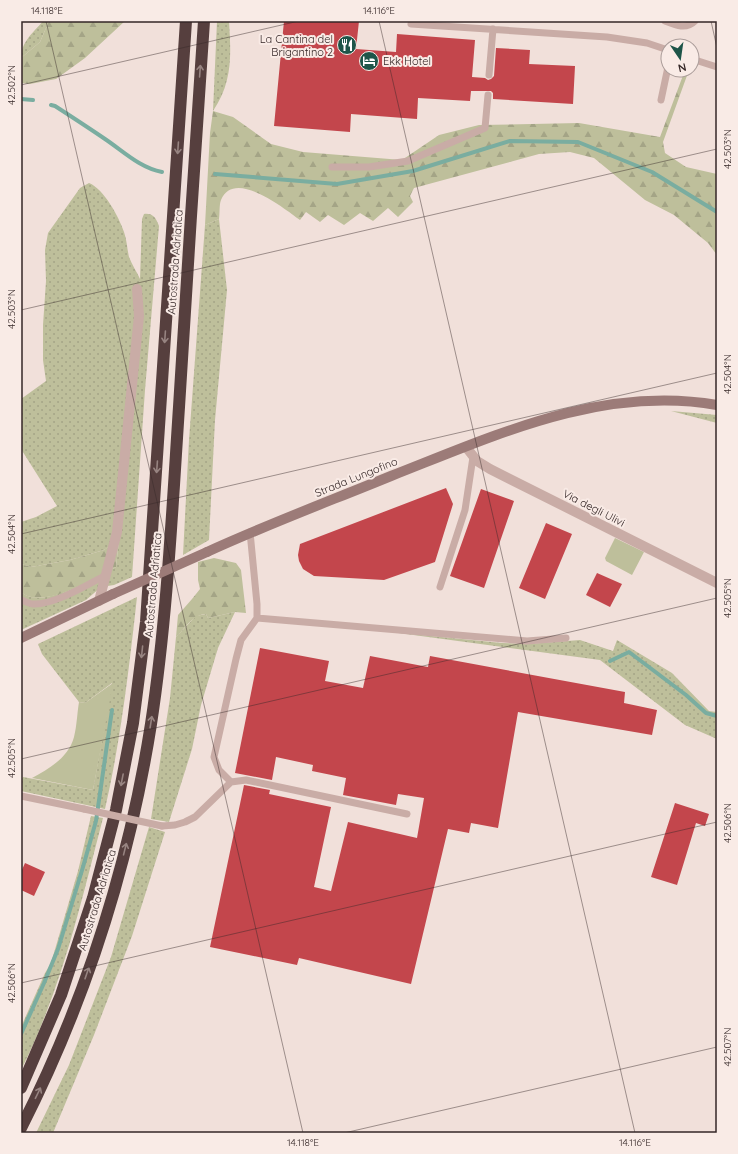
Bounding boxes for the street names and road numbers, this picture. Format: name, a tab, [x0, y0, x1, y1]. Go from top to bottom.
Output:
street label: Autostrada Adriatica	[164, 209, 186, 315]
street label: Strada Lungofino	[313, 454, 400, 500]
street label: Via degli Ulivi	[561, 486, 627, 530]
street label: Autostrada Adriatica	[141, 532, 165, 638]
street label: Autostrada Adriatica	[75, 848, 119, 952]

